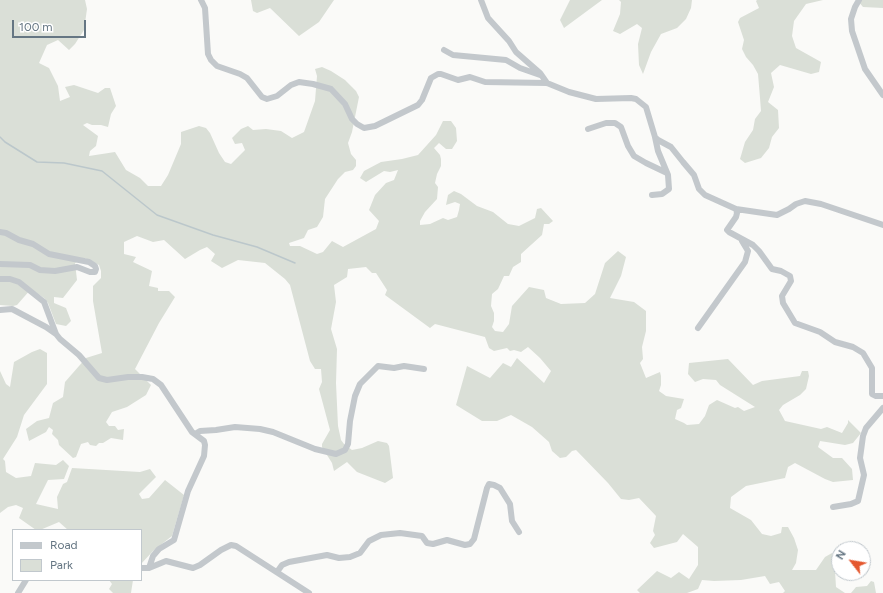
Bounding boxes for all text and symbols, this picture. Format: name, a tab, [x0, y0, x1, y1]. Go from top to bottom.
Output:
scale bar	[14, 12, 88, 38]
text: 100 m	[19, 20, 53, 34]
legend	[12, 529, 142, 581]
text: Road	[50, 538, 78, 552]
north arrow	[831, 541, 871, 581]
text: N	[833, 548, 849, 562]
text: Park	[50, 558, 73, 572]

